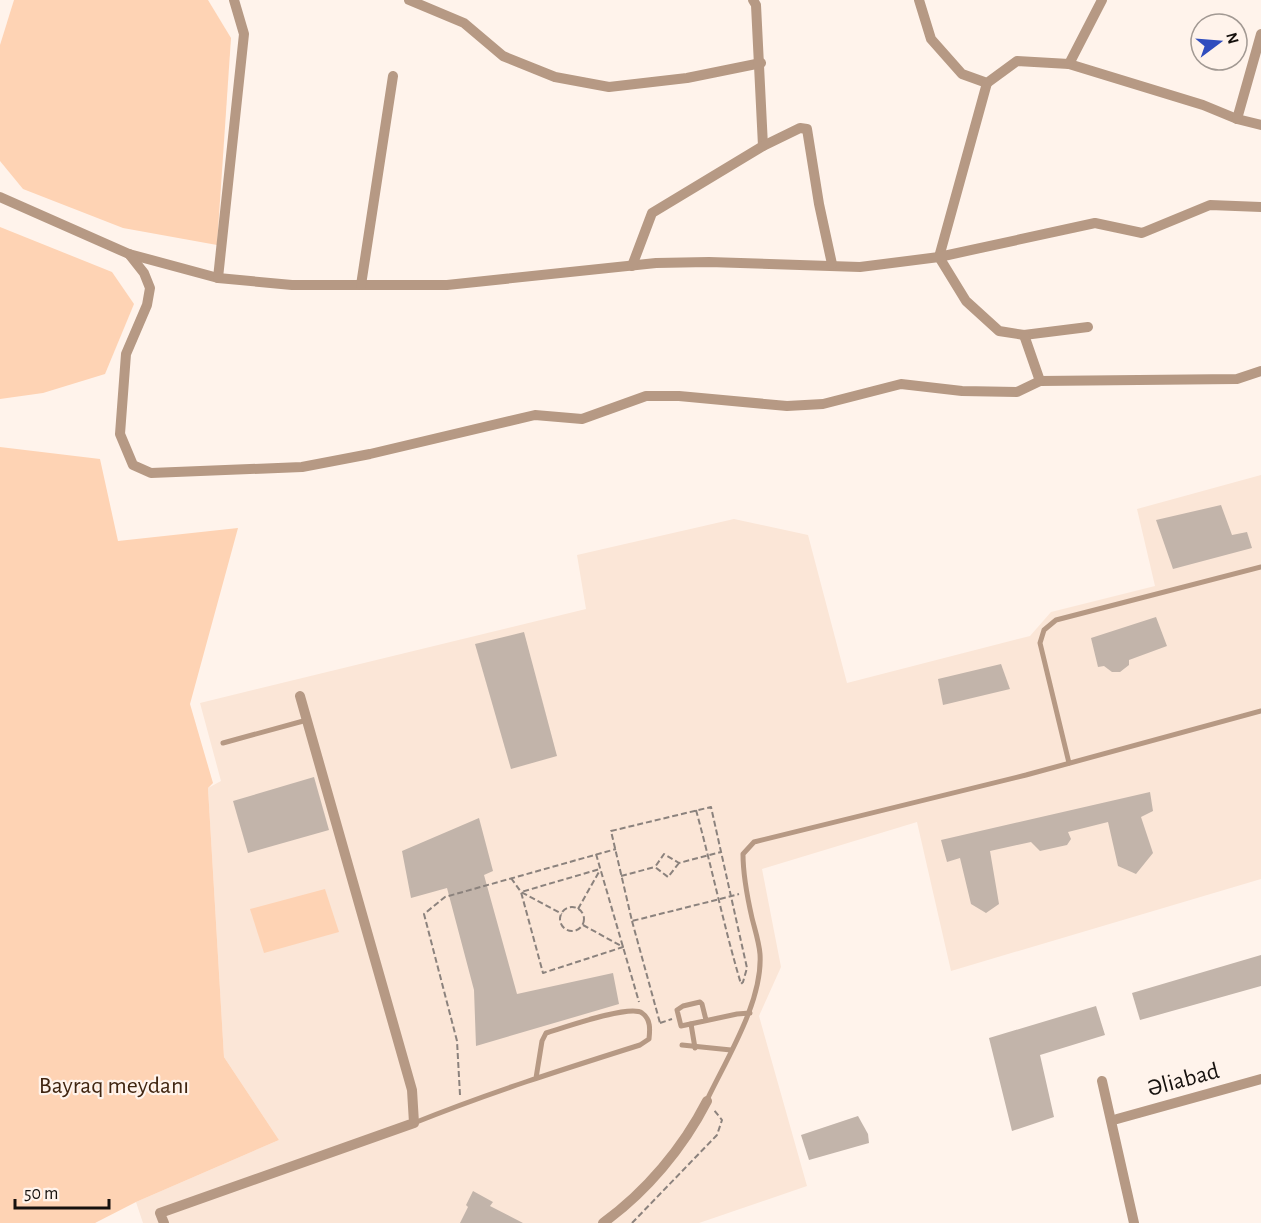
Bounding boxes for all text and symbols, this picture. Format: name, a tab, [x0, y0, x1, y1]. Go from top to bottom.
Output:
north arrow	[1189, 12, 1249, 72]
text: N	[1223, 31, 1242, 46]
street label: Əliabad	[1145, 1059, 1222, 1101]
park label: Bayraq meydanı	[39, 1074, 189, 1098]
scale bar	[15, 1172, 110, 1210]
text: 50 m	[24, 1185, 58, 1203]

